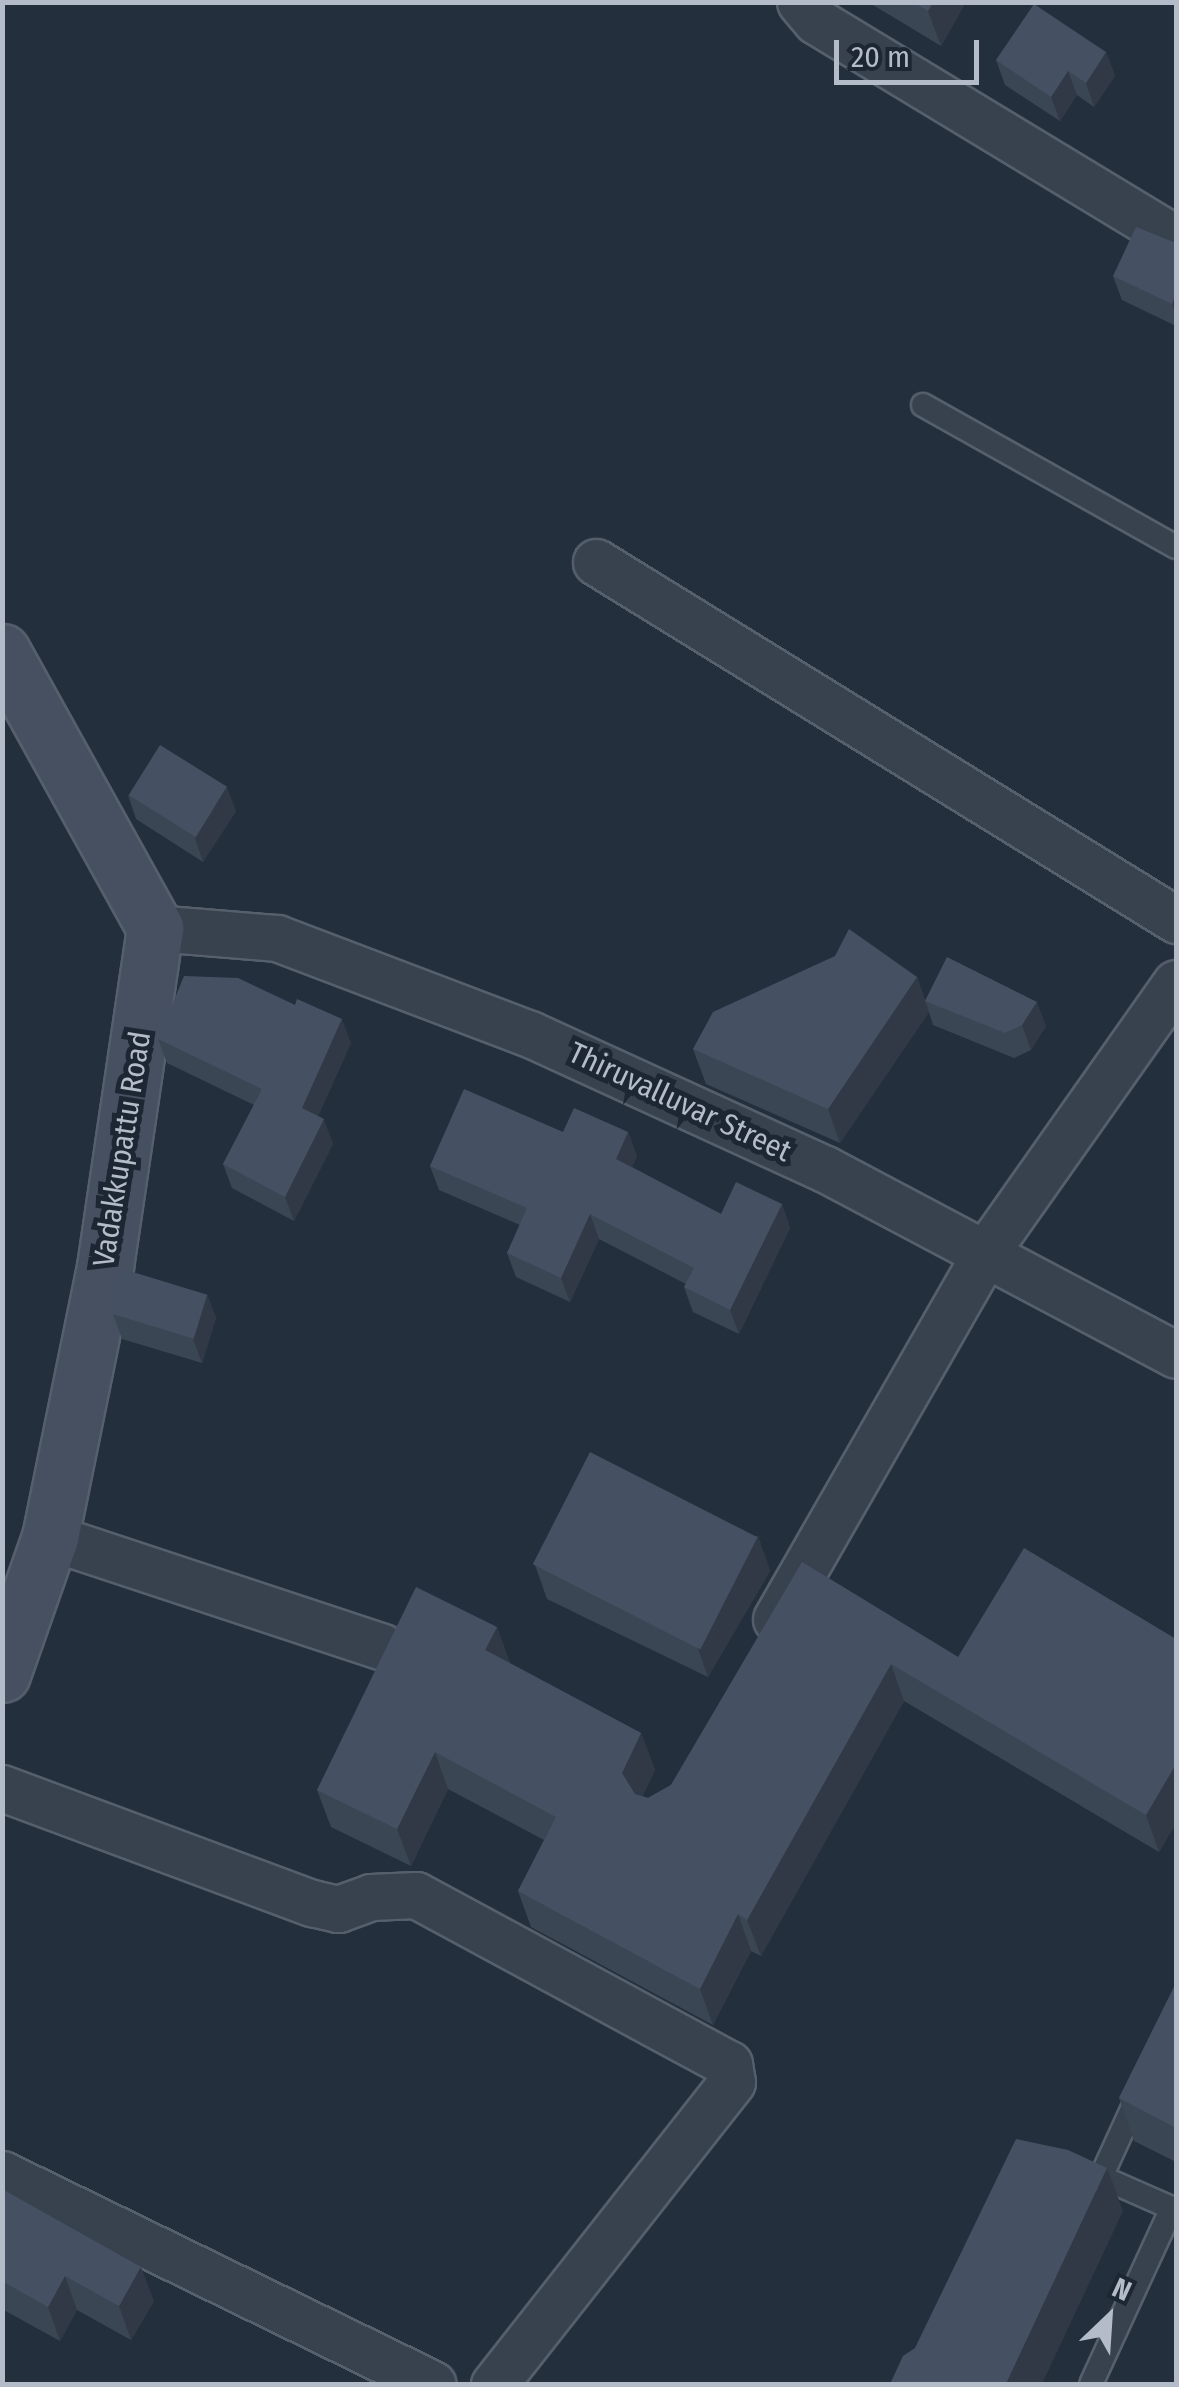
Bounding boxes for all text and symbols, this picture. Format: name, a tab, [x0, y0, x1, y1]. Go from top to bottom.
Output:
scale bar	[839, 20, 984, 82]
text: 20 m	[851, 39, 910, 75]
street label: Vadakkupattu Road	[86, 1029, 158, 1269]
street label: Thiruvalluvar Street	[563, 1035, 797, 1169]
north arrow	[1059, 2267, 1159, 2367]
text: N	[1107, 2271, 1136, 2308]

